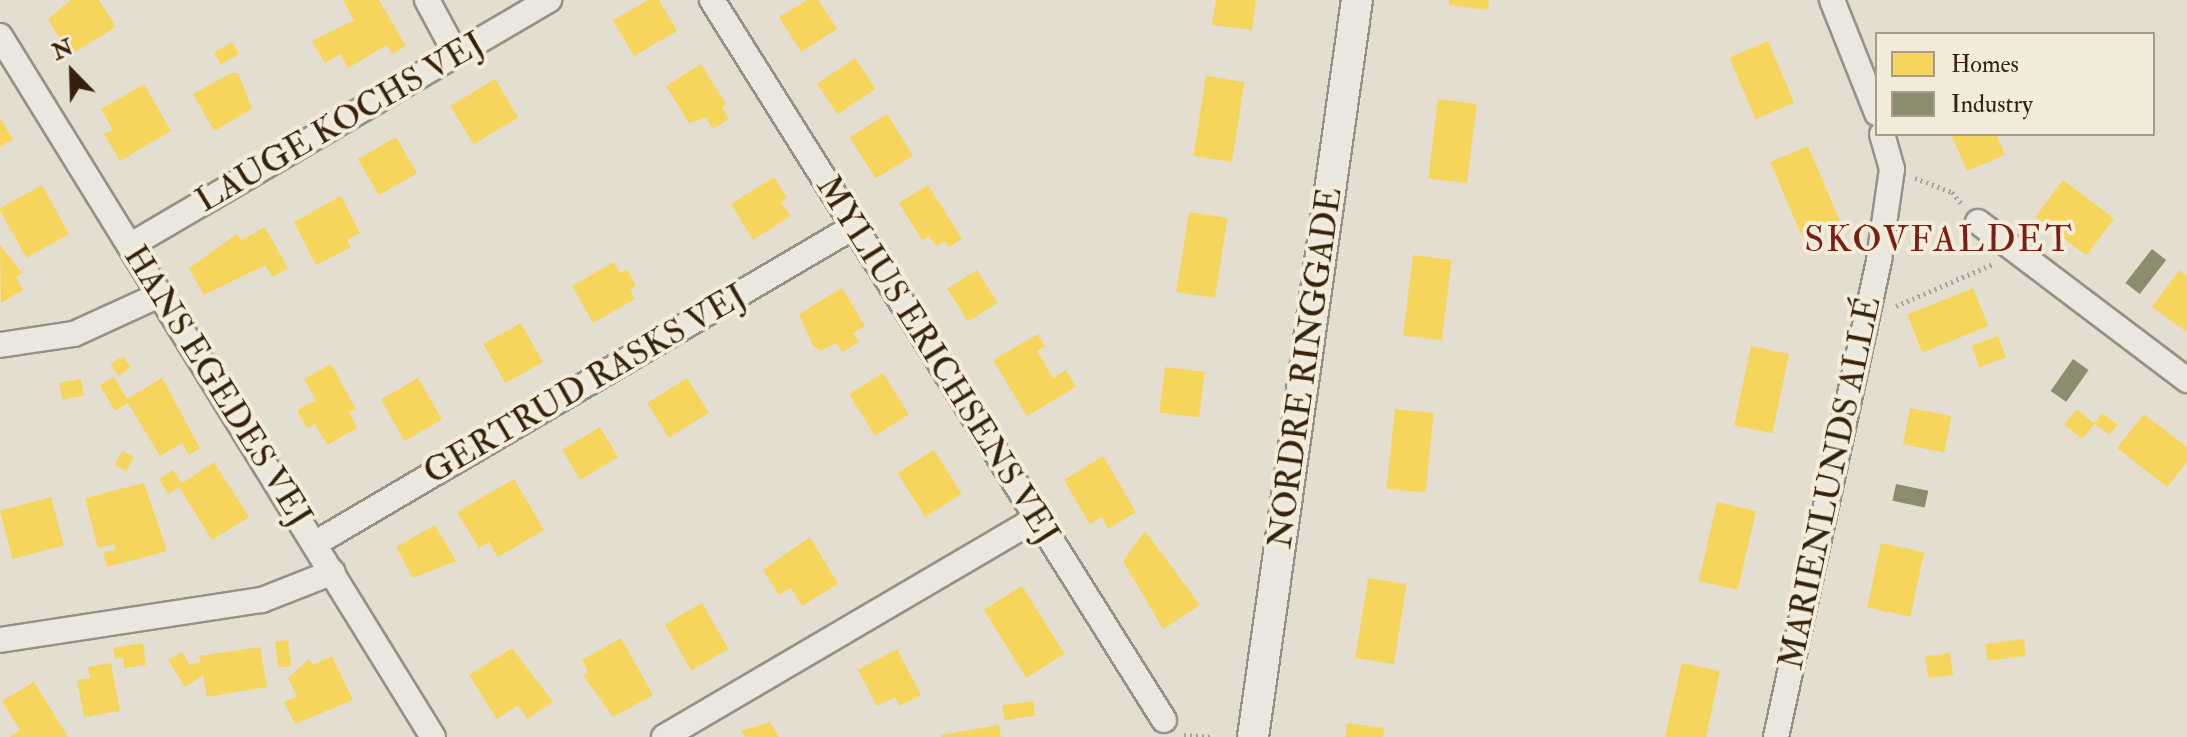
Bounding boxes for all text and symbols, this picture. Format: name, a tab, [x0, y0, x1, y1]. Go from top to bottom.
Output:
street label: LAUGE KOCHS VEJ	[189, 23, 491, 221]
north arrow	[32, 32, 112, 112]
legend	[1875, 32, 2155, 136]
text: N	[48, 33, 77, 67]
text: Homes	[1951, 49, 2019, 80]
text: Industry	[1951, 89, 2033, 120]
street label: MYLIUS ERICHSENS VEJ	[808, 168, 1068, 552]
street label: NORDRE RINGGADE	[1259, 185, 1351, 551]
district label: SKOVFALDET	[1804, 218, 2074, 262]
street label: HANS EGEDES VEJ	[115, 238, 321, 534]
street label: GERTRUD RASKS VEJ	[417, 275, 753, 493]
street label: MARIENLUNDS ALLÉ	[1771, 293, 1889, 673]

